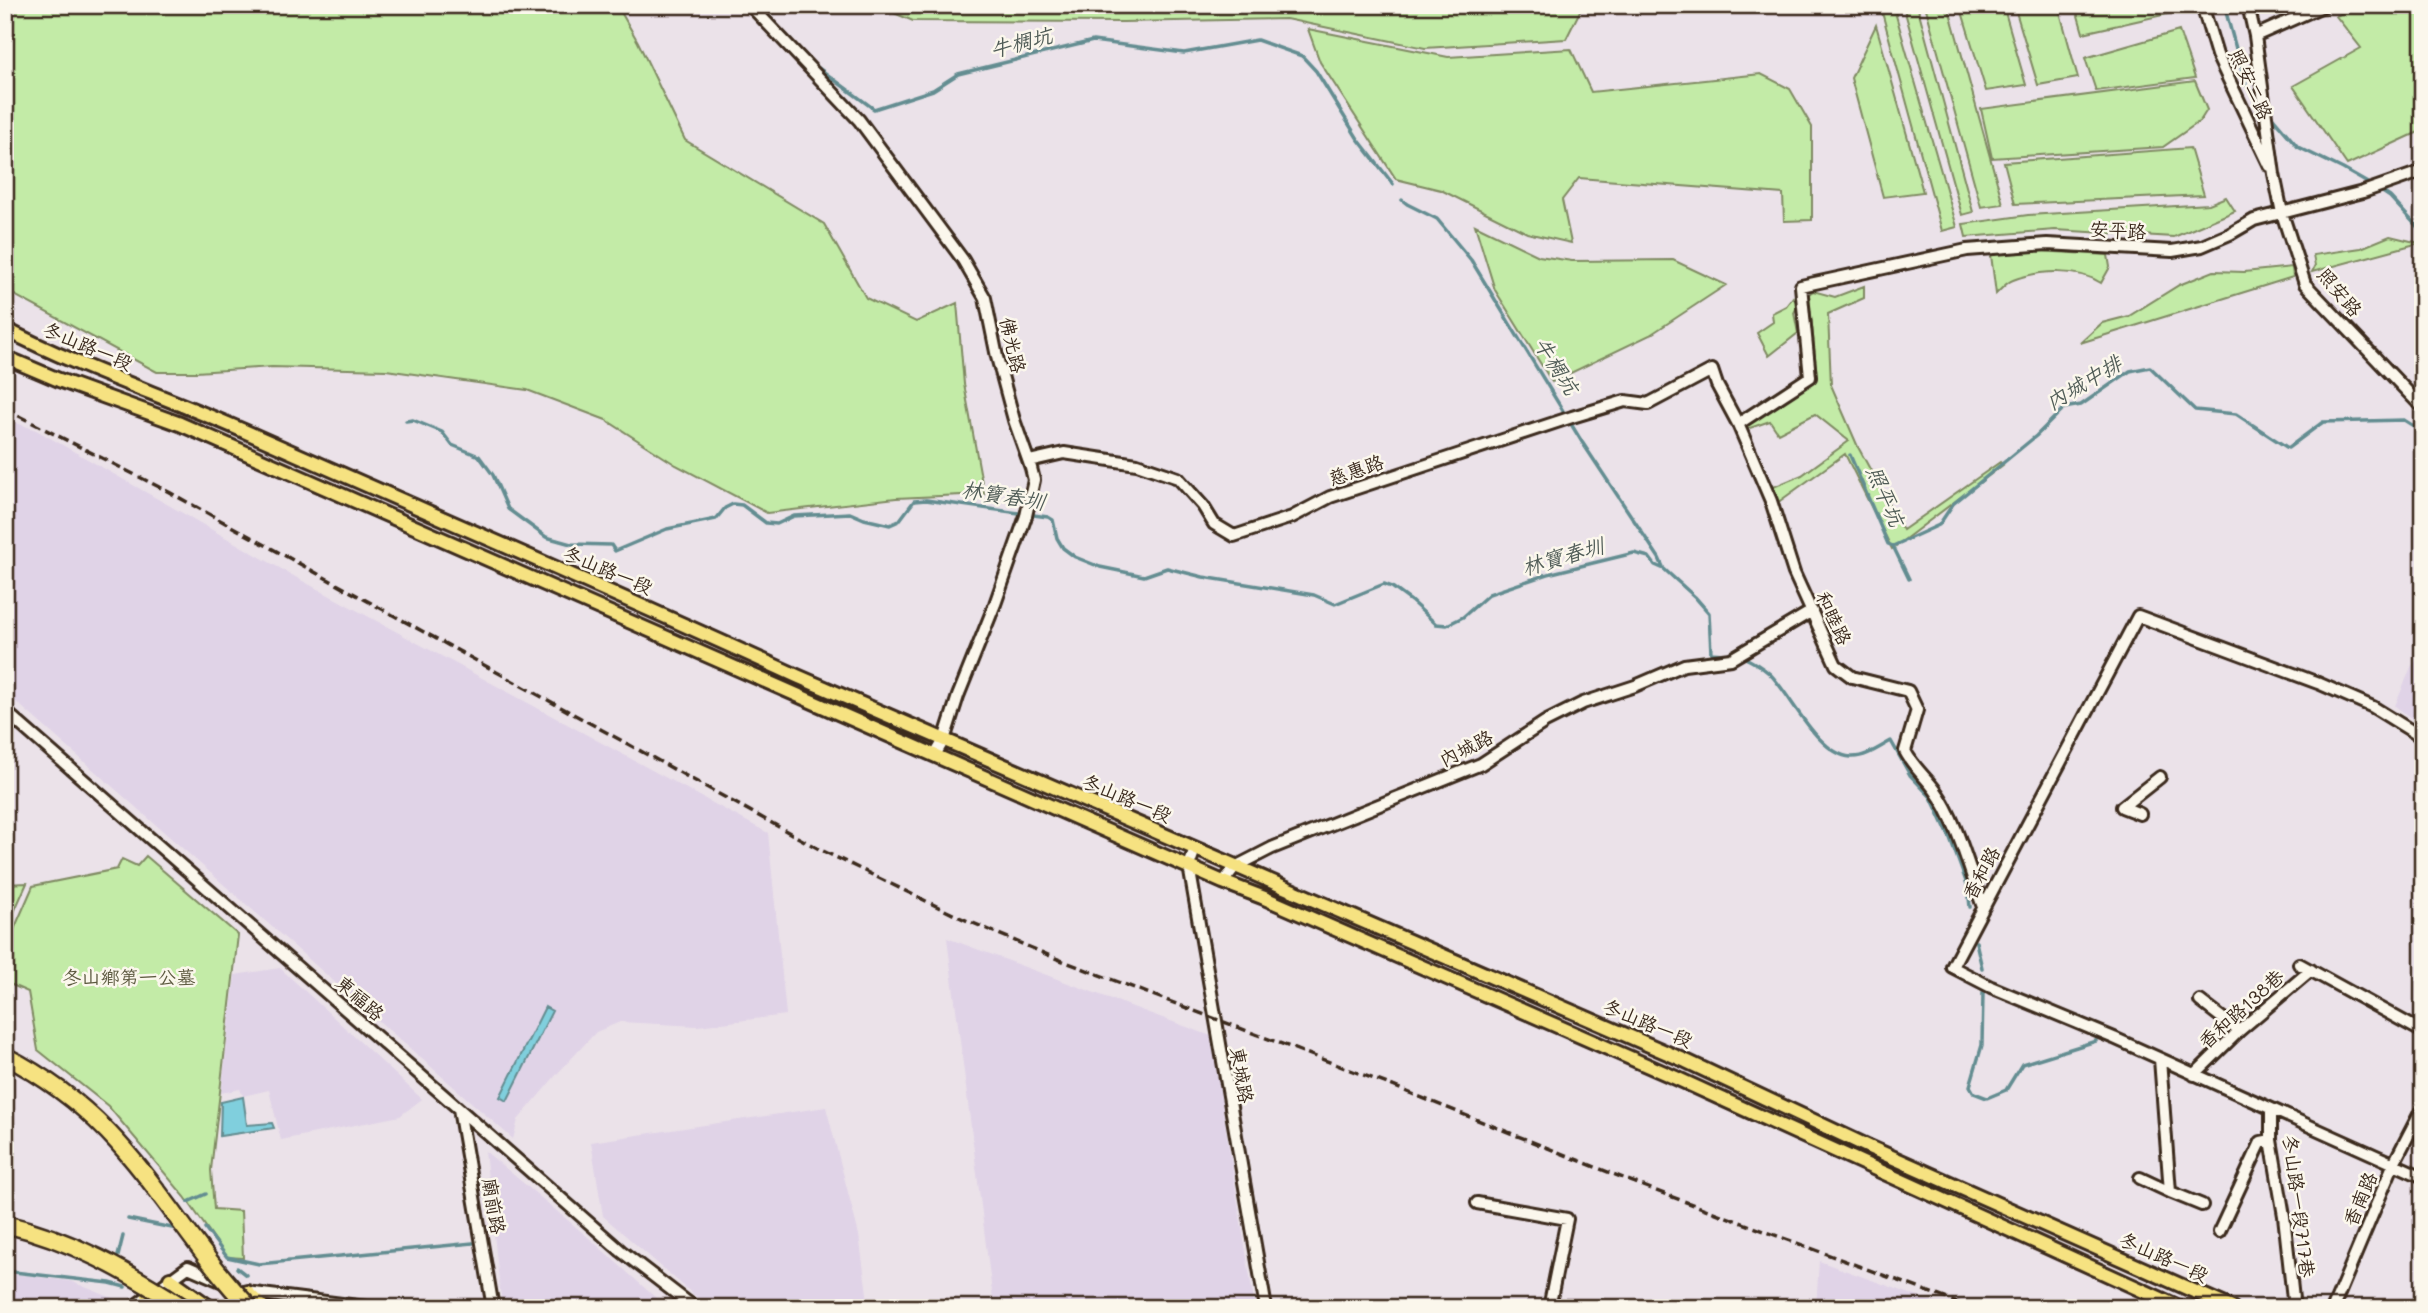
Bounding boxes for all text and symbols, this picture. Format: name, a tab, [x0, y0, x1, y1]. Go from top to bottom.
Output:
water label: 牛椆坑	[987, 20, 1056, 62]
street label: 照安二路	[2224, 44, 2279, 124]
street label: 安平路	[2089, 216, 2147, 243]
street label: 照安路	[2312, 262, 2368, 322]
street label: 佛光路	[995, 314, 1032, 375]
street label: 冬山路一段	[40, 315, 137, 376]
water label: 牛椆坑	[1529, 331, 1586, 401]
water label: 內城中排	[2040, 347, 2128, 415]
street label: 慈惠路	[1325, 448, 1387, 491]
water label: 照平坑	[1862, 461, 1912, 532]
water label: 林寶春圳	[960, 475, 1049, 515]
water label: 林寶春圳	[1518, 530, 1609, 580]
street label: 冬山路一段	[560, 539, 657, 600]
street label: 和睦路	[1811, 587, 1858, 649]
street label: 內城路	[1435, 723, 1497, 772]
street label: 冬山路一段	[1079, 767, 1176, 828]
street label: 香和路	[1956, 842, 2005, 904]
street label: 香和路138巷	[2192, 963, 2289, 1054]
park label: 冬山鄉第一公墓	[62, 964, 196, 989]
street label: 東福路	[331, 969, 390, 1026]
street label: 冬山路一段	[1600, 992, 1697, 1053]
street label: 東城路	[1225, 1045, 1260, 1105]
street label: 冬山路一段717巷	[2278, 1133, 2321, 1279]
street label: 香南路	[2337, 1168, 2382, 1230]
street label: 廟前路	[477, 1176, 512, 1236]
street label: 冬山路一段	[2116, 1226, 2213, 1287]

